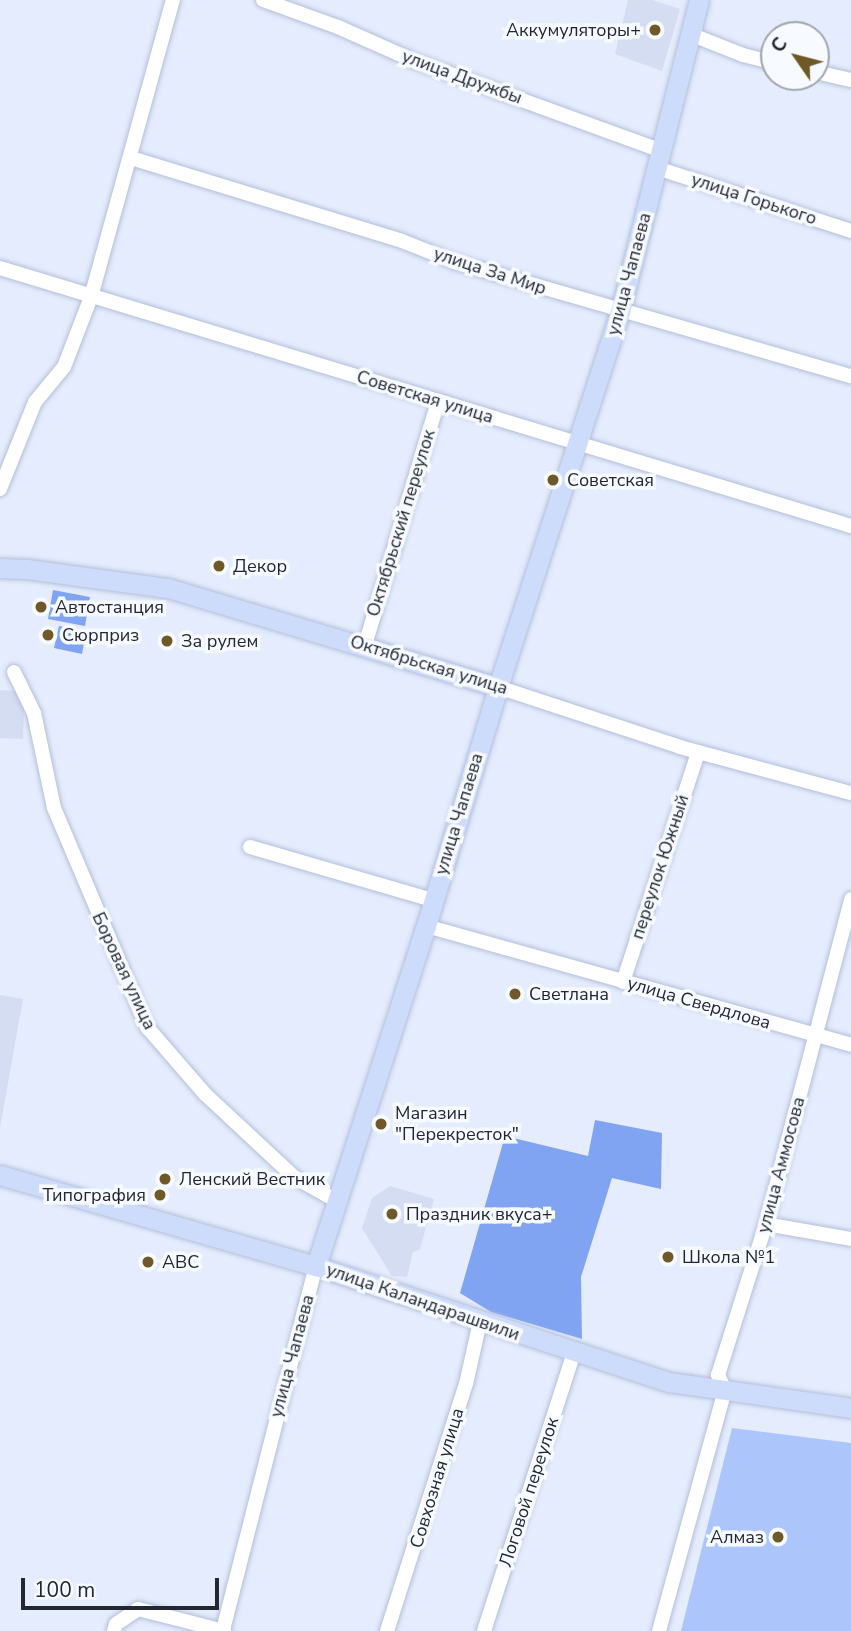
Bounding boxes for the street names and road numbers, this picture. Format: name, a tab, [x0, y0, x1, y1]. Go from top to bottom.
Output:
street label: улица Дружбы	[399, 45, 525, 109]
street label: улица Горького	[689, 169, 819, 229]
street label: улица Чапаева	[602, 210, 656, 338]
street label: улица За Мир	[431, 243, 549, 299]
street label: Советская улица	[354, 366, 496, 428]
street label: Октябрьский переулок	[362, 427, 440, 619]
street label: Октябрьская улица	[348, 631, 510, 699]
street label: улица Чапаева	[430, 750, 488, 878]
street label: переулок Южный	[626, 792, 694, 942]
street label: Боровая улица	[87, 909, 161, 1033]
street label: улица Свердлова	[625, 972, 773, 1034]
street label: улица Аммосова	[752, 1095, 810, 1235]
street label: улица Каландарашвили	[324, 1259, 522, 1345]
street label: улица Чапаева	[265, 1292, 319, 1420]
street label: Совхозная улица	[405, 1405, 469, 1551]
street label: Логовой переулок	[495, 1414, 563, 1570]

